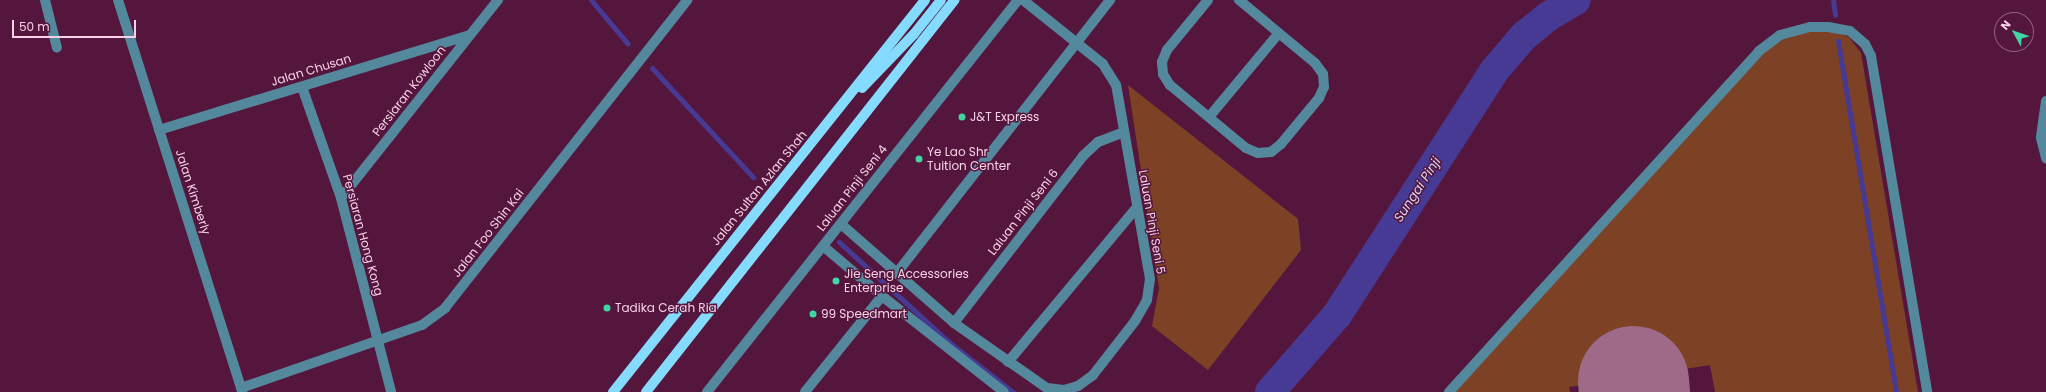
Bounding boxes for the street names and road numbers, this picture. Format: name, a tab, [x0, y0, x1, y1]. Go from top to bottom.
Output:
street label: Persiaran Kowloon	[369, 43, 449, 139]
street label: Jalan Chusan	[269, 51, 353, 89]
street label: Jalan Sultan Azlan Shah	[708, 128, 810, 248]
street label: Laluan Pinji Seni 4	[814, 142, 890, 234]
street label: Jalan Kimberly	[172, 148, 214, 236]
street label: Laluan Pinji Seni 6	[985, 166, 1061, 258]
street label: Laluan Pinji Seni 5	[1136, 169, 1168, 275]
street label: Persiaran Hong Kong	[340, 173, 386, 297]
street label: Jalan Foo Shin Kai	[449, 186, 527, 280]

